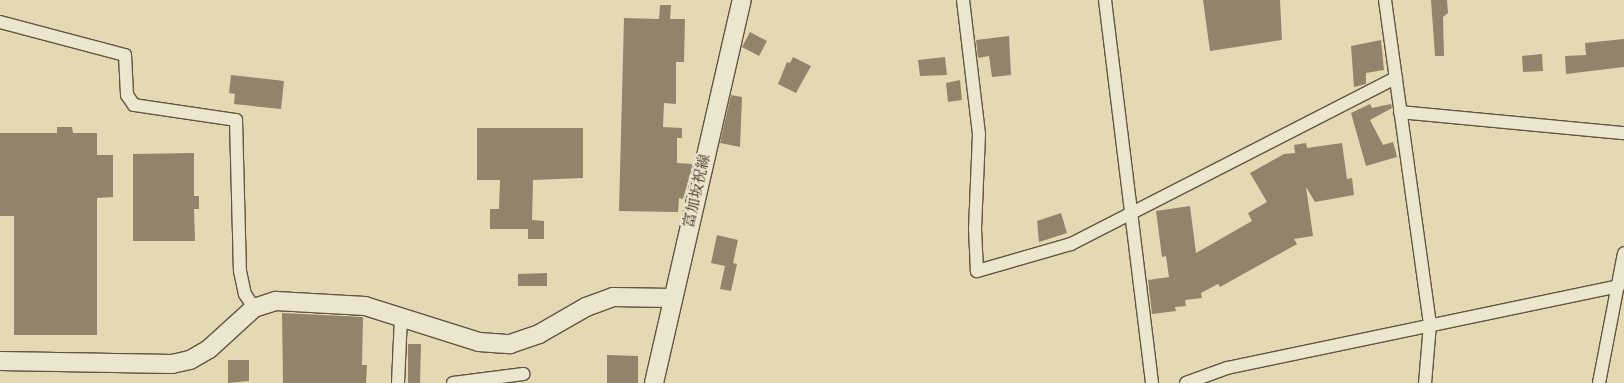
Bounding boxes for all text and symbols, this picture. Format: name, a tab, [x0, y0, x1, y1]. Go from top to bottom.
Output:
street label: 富加坂祝線	[680, 152, 714, 230]

